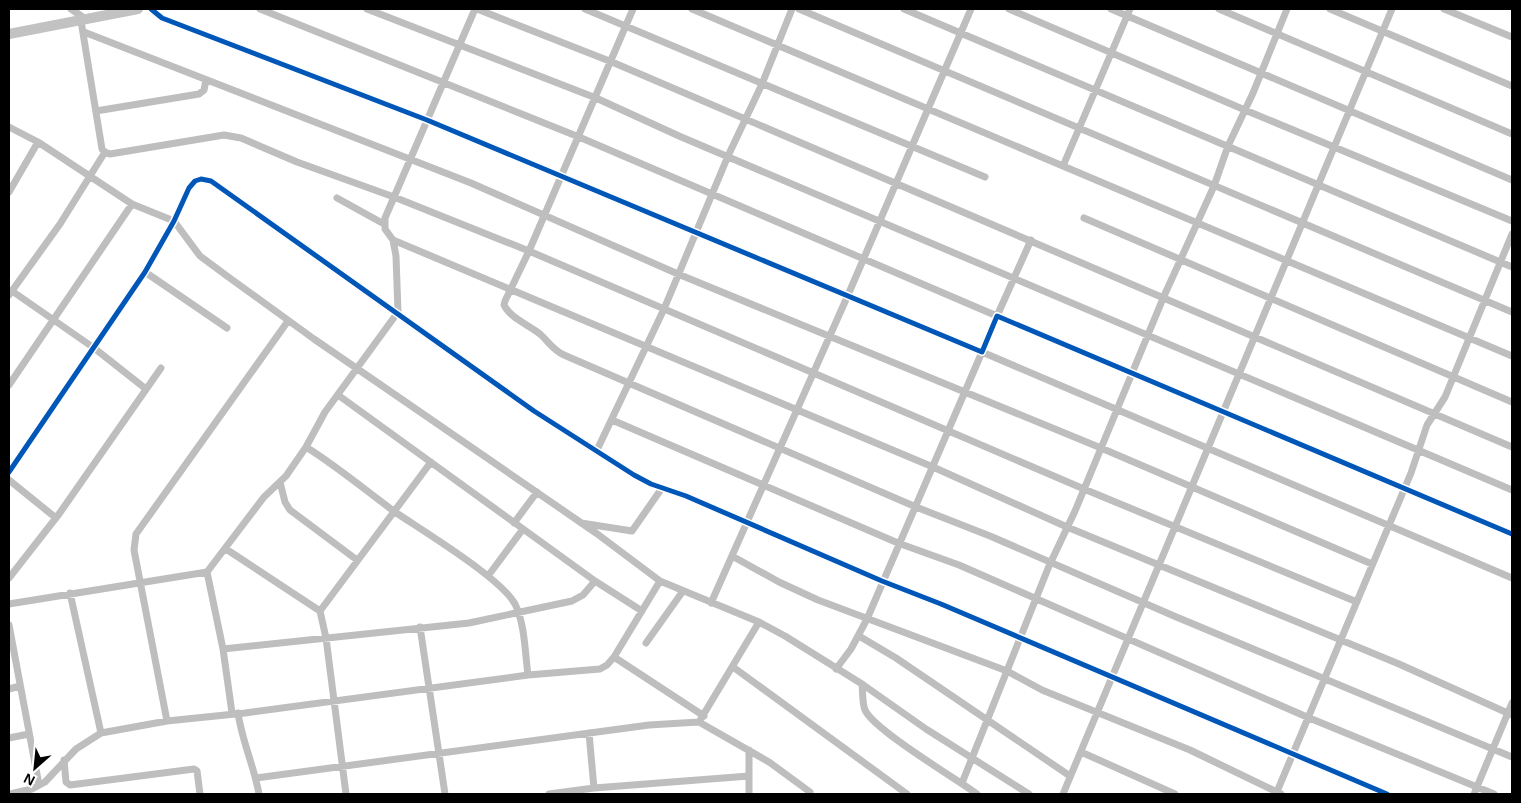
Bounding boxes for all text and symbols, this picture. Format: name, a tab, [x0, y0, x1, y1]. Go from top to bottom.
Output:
north arrow	[10, 743, 60, 793]
text: N	[21, 770, 37, 789]

